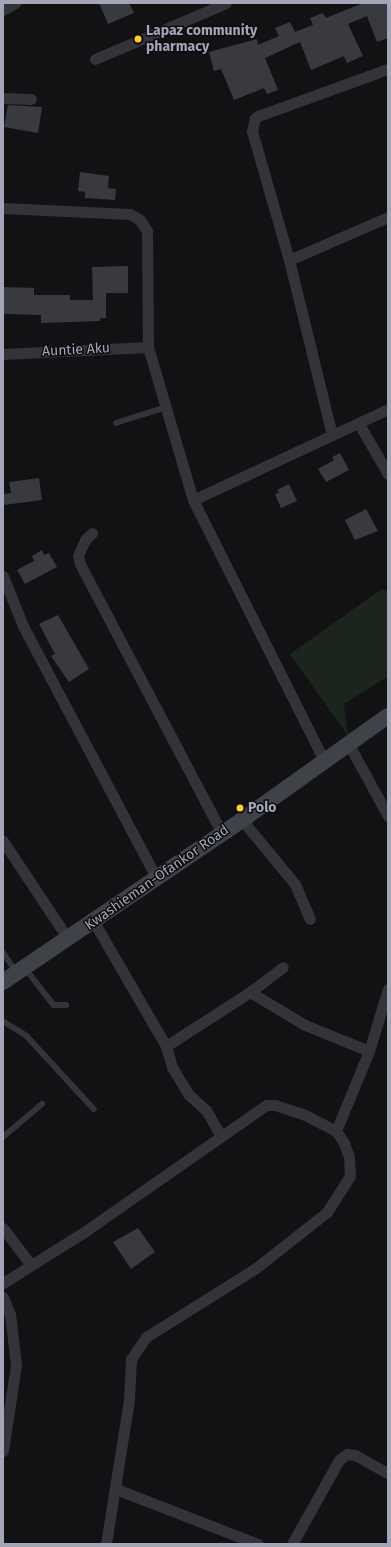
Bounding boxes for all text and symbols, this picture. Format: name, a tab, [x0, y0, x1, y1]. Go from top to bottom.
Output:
place label: Lapaz community pharmacy	[146, 23, 257, 56]
marker: Lapaz community pharmacy	[133, 34, 143, 44]
street label: Auntie Aku	[42, 340, 110, 360]
place label: Polo	[248, 800, 276, 816]
marker: Polo	[235, 803, 245, 813]
street label: Kwashieman-Ofankor Road	[82, 822, 232, 934]

